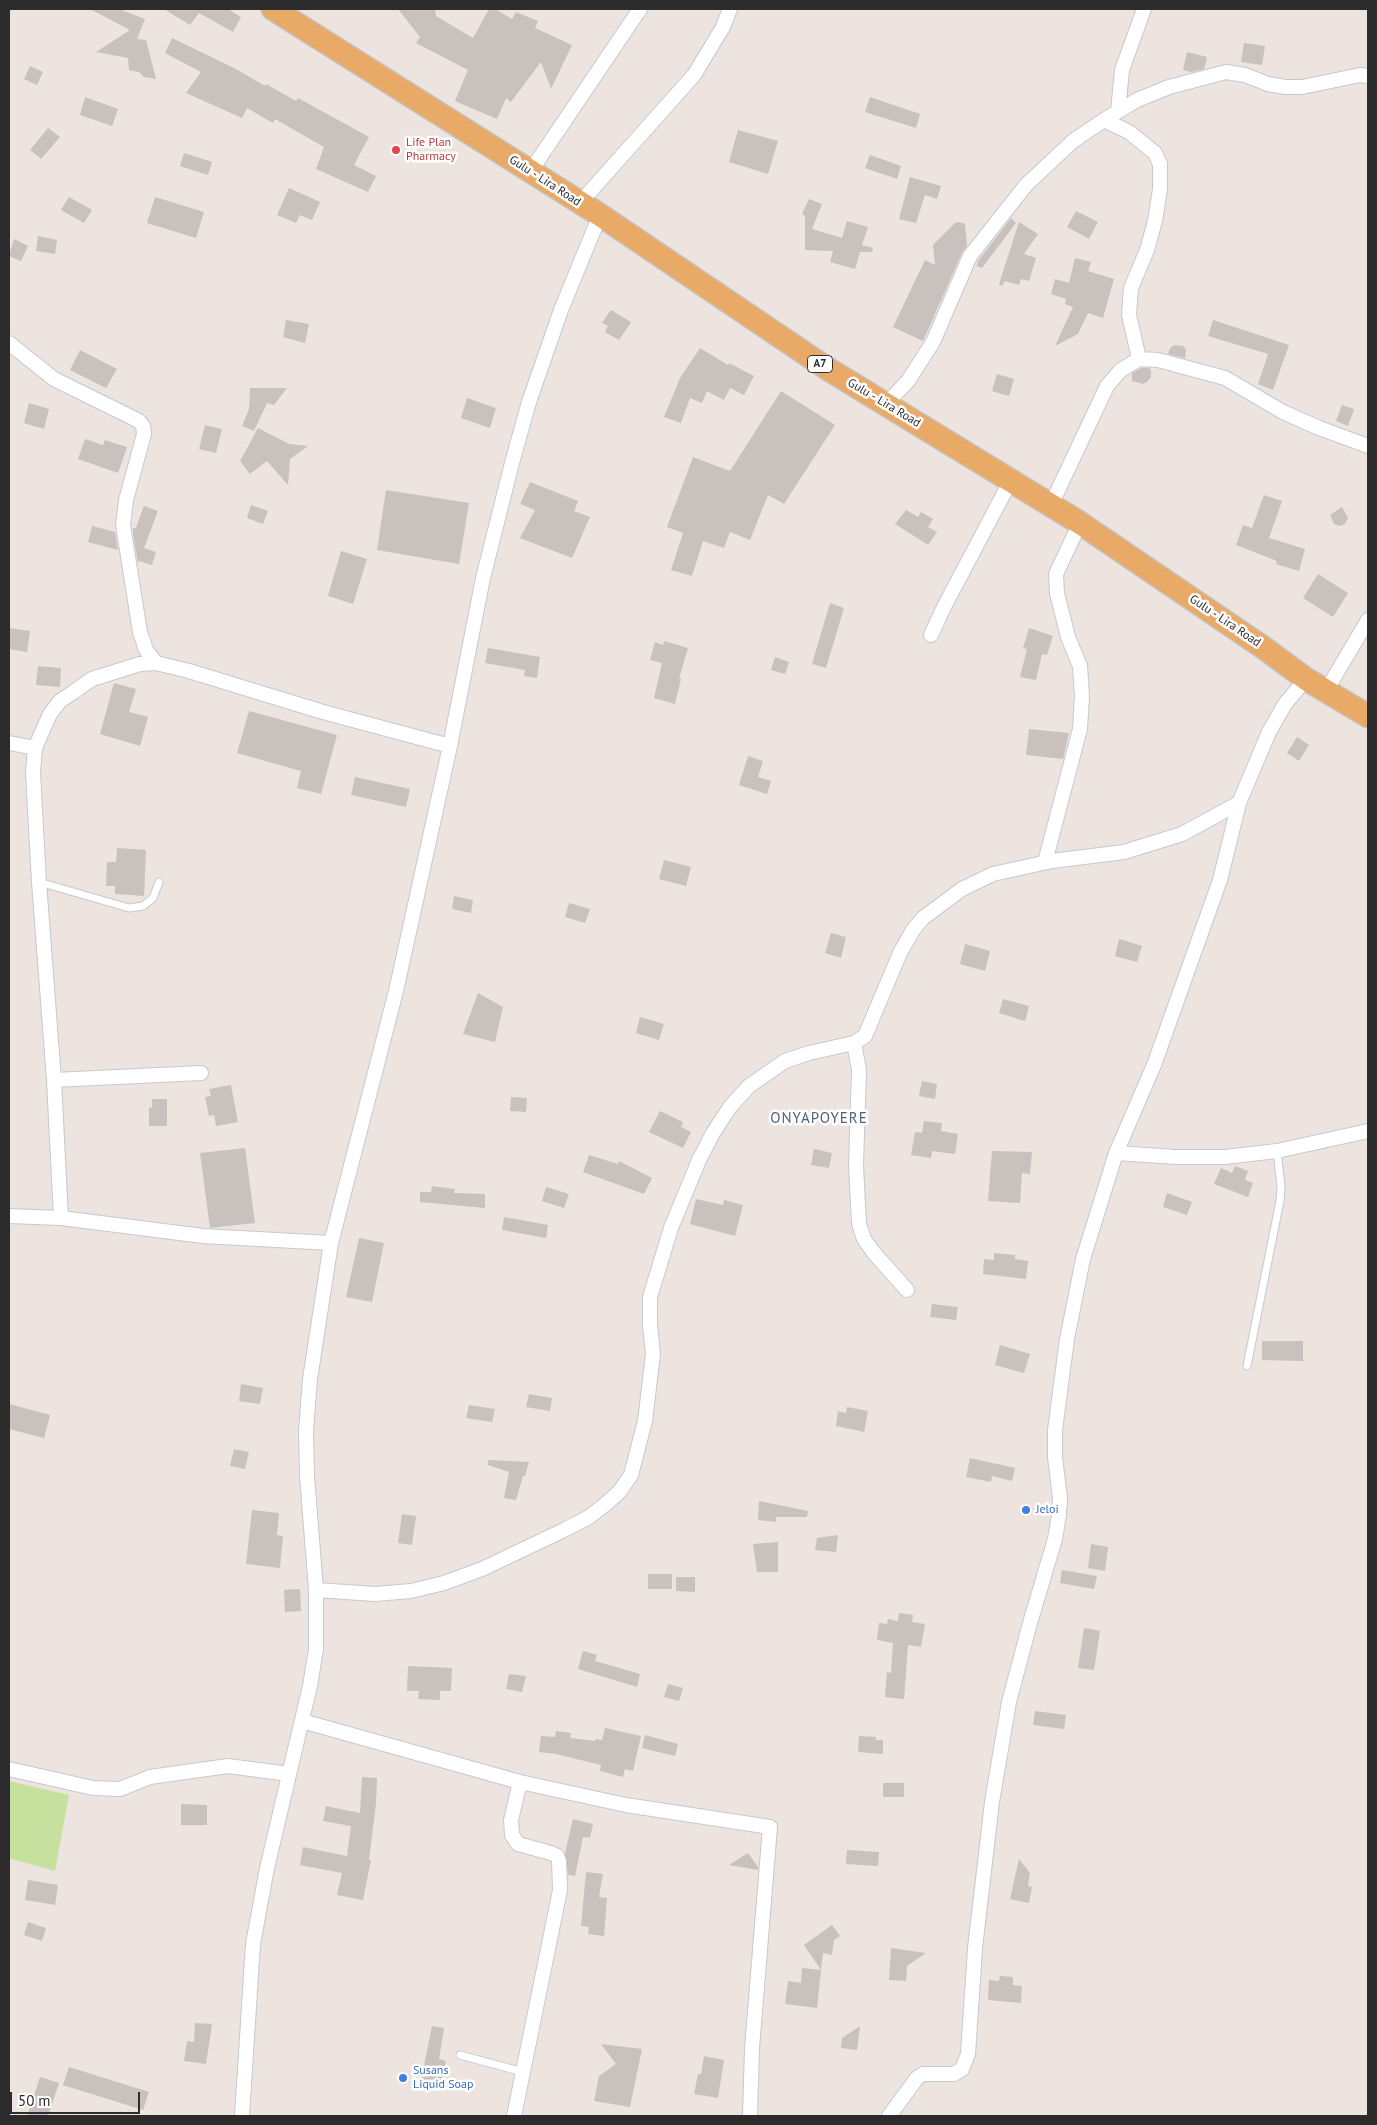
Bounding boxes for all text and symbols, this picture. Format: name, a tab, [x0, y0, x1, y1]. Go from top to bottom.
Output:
place label: Life Plan Pharmacy	[406, 136, 456, 164]
marker: Life Plan Pharmacy	[390, 144, 402, 156]
street label: Gulu - Lira Road	[506, 152, 584, 210]
road number: A7	[808, 356, 832, 372]
street label: Gulu - Lira Road	[845, 376, 923, 430]
street label: Gulu - Lira Road	[1187, 592, 1263, 650]
district label: ONYAPOYERE	[769, 1110, 869, 1128]
place label: Jeloi	[1036, 1503, 1059, 1517]
marker: Jeloi	[1020, 1504, 1032, 1516]
place label: Susans Liquid Soap	[413, 2064, 473, 2092]
marker: Susans Liquid Soap	[397, 2072, 409, 2084]
scale bar	[12, 2082, 142, 2114]
text: 50 m	[18, 2091, 51, 2110]

